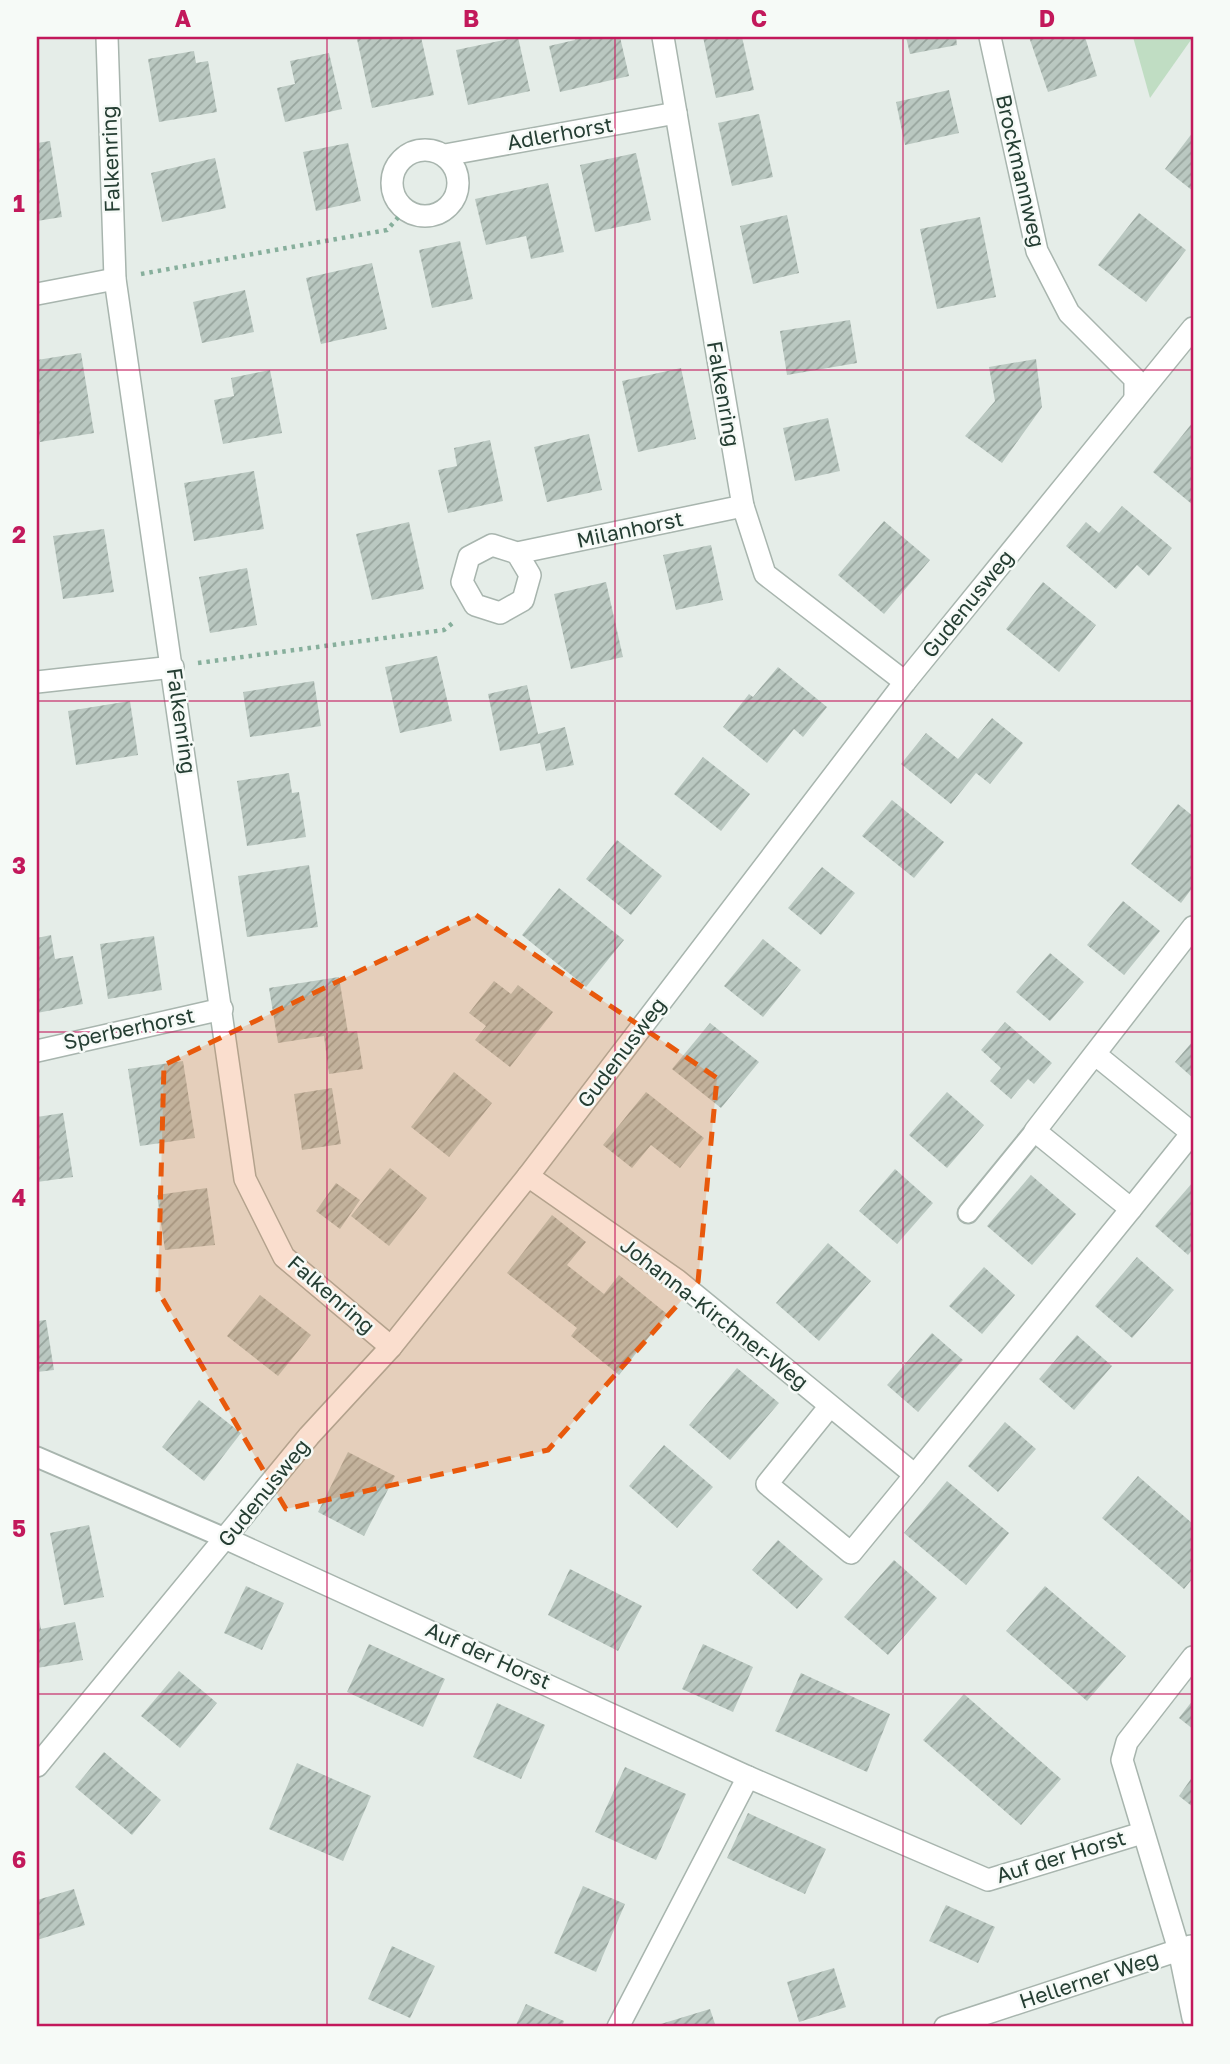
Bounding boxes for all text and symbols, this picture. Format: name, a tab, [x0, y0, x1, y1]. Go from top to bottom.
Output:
text: A	[175, 4, 192, 32]
text: B	[463, 4, 479, 32]
text: C	[751, 4, 767, 32]
text: D	[1039, 4, 1055, 32]
street label: Brockmannweg	[991, 92, 1051, 250]
street label: Falkenring	[95, 105, 125, 213]
street label: Adlerhorst	[505, 111, 615, 155]
text: 1	[13, 189, 25, 217]
street label: Falkenring	[702, 339, 746, 449]
street label: Milanhorst	[574, 505, 686, 553]
text: 2	[12, 520, 26, 548]
street label: Gudenusweg	[916, 544, 1019, 663]
street label: Falkenring	[162, 666, 202, 776]
text: 3	[12, 851, 26, 879]
street label: Gudenusweg	[571, 992, 671, 1113]
street label: Sperberhorst	[61, 1001, 197, 1055]
text: 4	[12, 1183, 26, 1211]
street label: Johanna-Kirchner-Weg	[615, 1232, 814, 1395]
street label: Falkenring	[283, 1249, 381, 1339]
street label: Gudenusweg	[212, 1433, 315, 1552]
text: 5	[12, 1514, 26, 1542]
street label: Auf der Horst	[422, 1616, 555, 1694]
street label: Auf der Horst	[993, 1824, 1129, 1888]
text: 6	[12, 1845, 26, 1873]
street label: Hellerner Weg	[1016, 1944, 1162, 2014]

